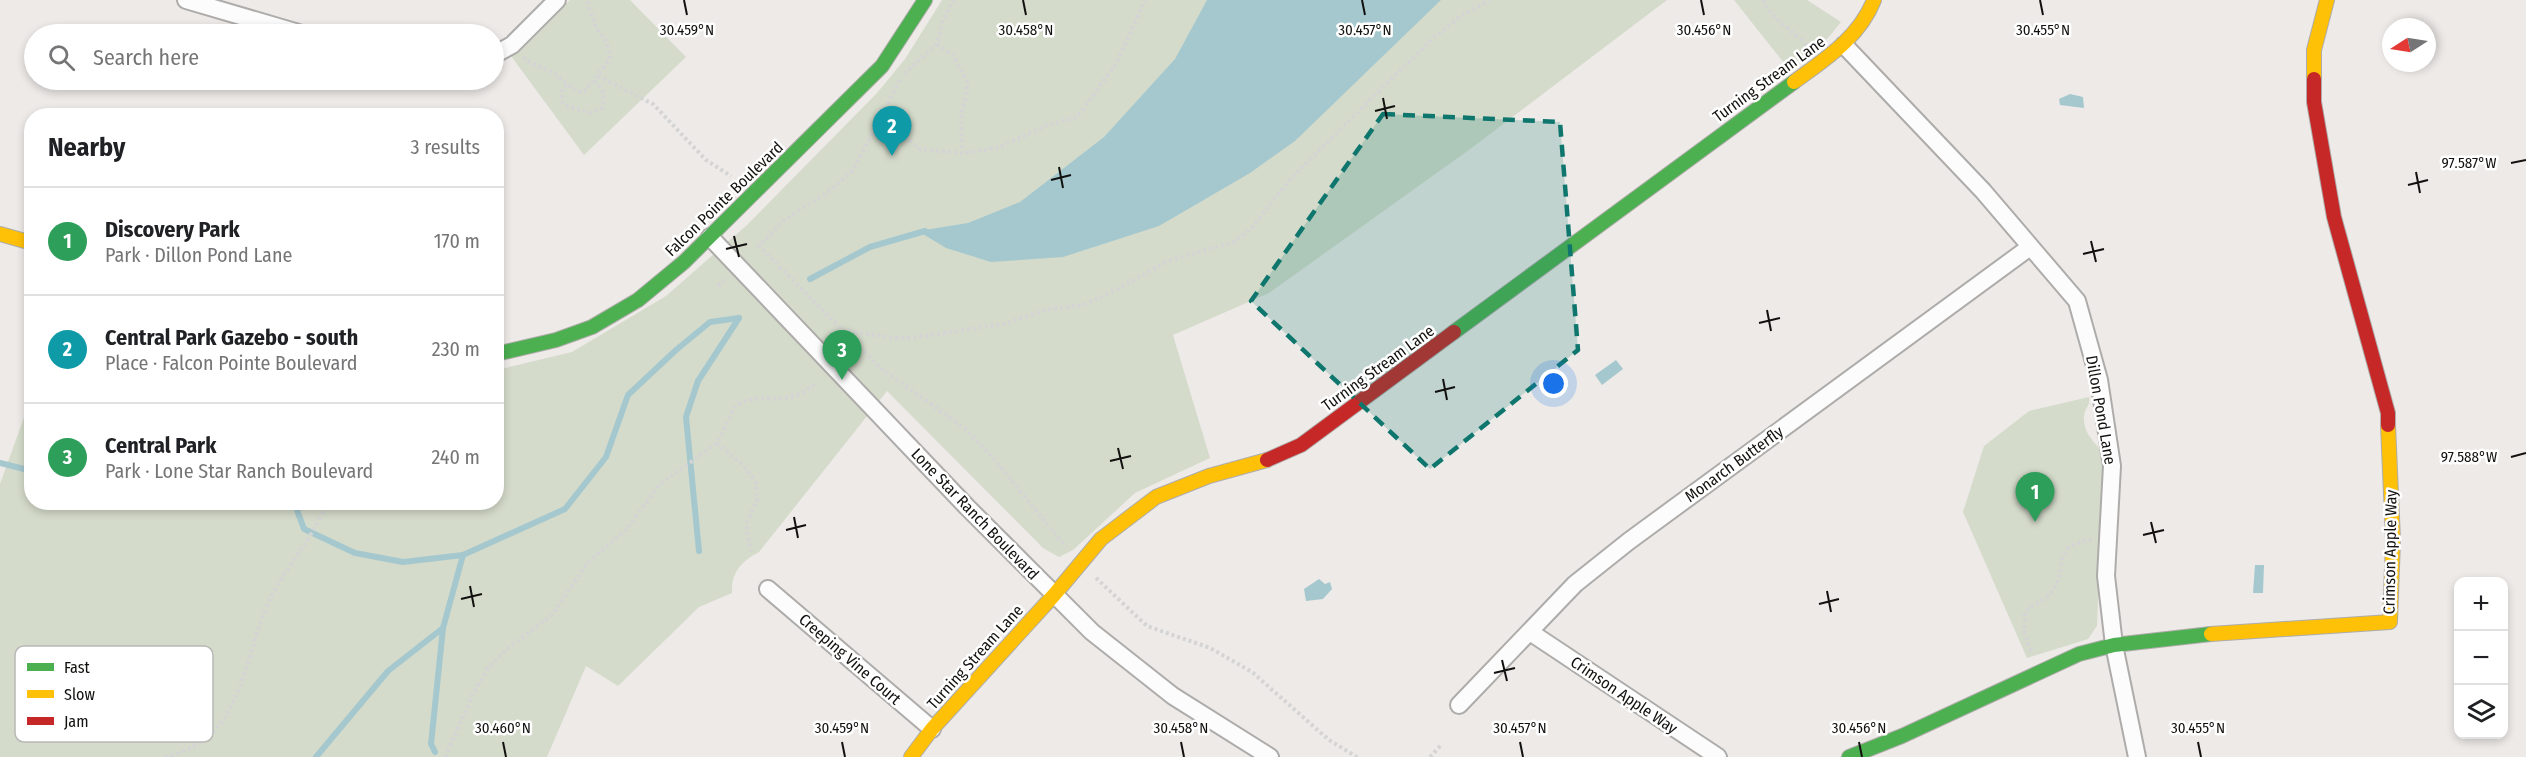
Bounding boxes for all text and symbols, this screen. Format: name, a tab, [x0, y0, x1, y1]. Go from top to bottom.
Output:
north arrow	[2382, 18, 2436, 72]
text: 30.459°N	[660, 21, 714, 39]
text: 30.458°N	[999, 21, 1053, 39]
text: 30.457°N	[1338, 21, 1392, 39]
text: 30.456°N	[1677, 21, 1731, 39]
text: 30.455°N	[2016, 21, 2070, 39]
search box	[24, 24, 504, 90]
street label: Turning Stream Lane	[1709, 32, 1829, 126]
icon: search	[45, 41, 78, 74]
text: Search here	[93, 44, 199, 71]
pin: 2	[872, 106, 912, 156]
text: Nearby	[48, 132, 125, 163]
text: 3 results	[411, 135, 480, 159]
street label: Falcon Pointe Boulevard	[661, 138, 787, 260]
text: 97.587°W	[2441, 154, 2497, 172]
text: Discovery Park	[105, 216, 240, 243]
text: 1	[63, 229, 72, 253]
text: 170 m	[434, 229, 480, 253]
text: Park · Dillon Pond Lane	[105, 243, 292, 267]
street label: Turning Stream Lane	[1318, 321, 1438, 415]
text: Central Park Gazebo - south	[105, 324, 358, 351]
pin: 3	[822, 330, 862, 380]
text: 2	[63, 337, 72, 361]
text: 230 m	[432, 337, 480, 361]
text: Place · Falcon Pointe Boulevard	[105, 351, 357, 375]
street label: Dillon Pond Lane	[2082, 354, 2120, 466]
your location	[1539, 369, 1568, 398]
street label: Monarch Butterfly	[1681, 421, 1788, 506]
text: Central Park	[105, 432, 216, 459]
street label: Lone Star Ranch Boulevard	[907, 444, 1043, 584]
text: 3	[63, 445, 72, 469]
text: 240 m	[431, 445, 480, 469]
text: 97.588°W	[2441, 448, 2497, 466]
text: Park · Lone Star Ranch Boulevard	[105, 459, 373, 483]
pin: 1	[2016, 472, 2054, 522]
street label: Crimson Apple Way	[2379, 489, 2401, 615]
map controls	[2454, 577, 2508, 739]
button: +	[2454, 577, 2508, 631]
street label: Turning Stream Lane	[923, 601, 1027, 713]
street label: Creeping Vine Court	[795, 610, 905, 709]
button: −	[2454, 631, 2508, 685]
legend	[15, 646, 213, 742]
street label: Crimson Apple Way	[1567, 652, 1682, 738]
text: Fast	[64, 658, 91, 677]
text: Slow	[64, 685, 95, 704]
button: layers	[2454, 685, 2508, 739]
text: Jam	[64, 712, 89, 731]
text: 30.460°N	[475, 719, 531, 737]
text: 30.459°N	[815, 719, 869, 737]
text: 30.458°N	[1154, 719, 1208, 737]
text: 30.457°N	[1493, 719, 1547, 737]
text: 30.456°N	[1832, 719, 1886, 737]
text: 30.455°N	[2171, 719, 2225, 737]

